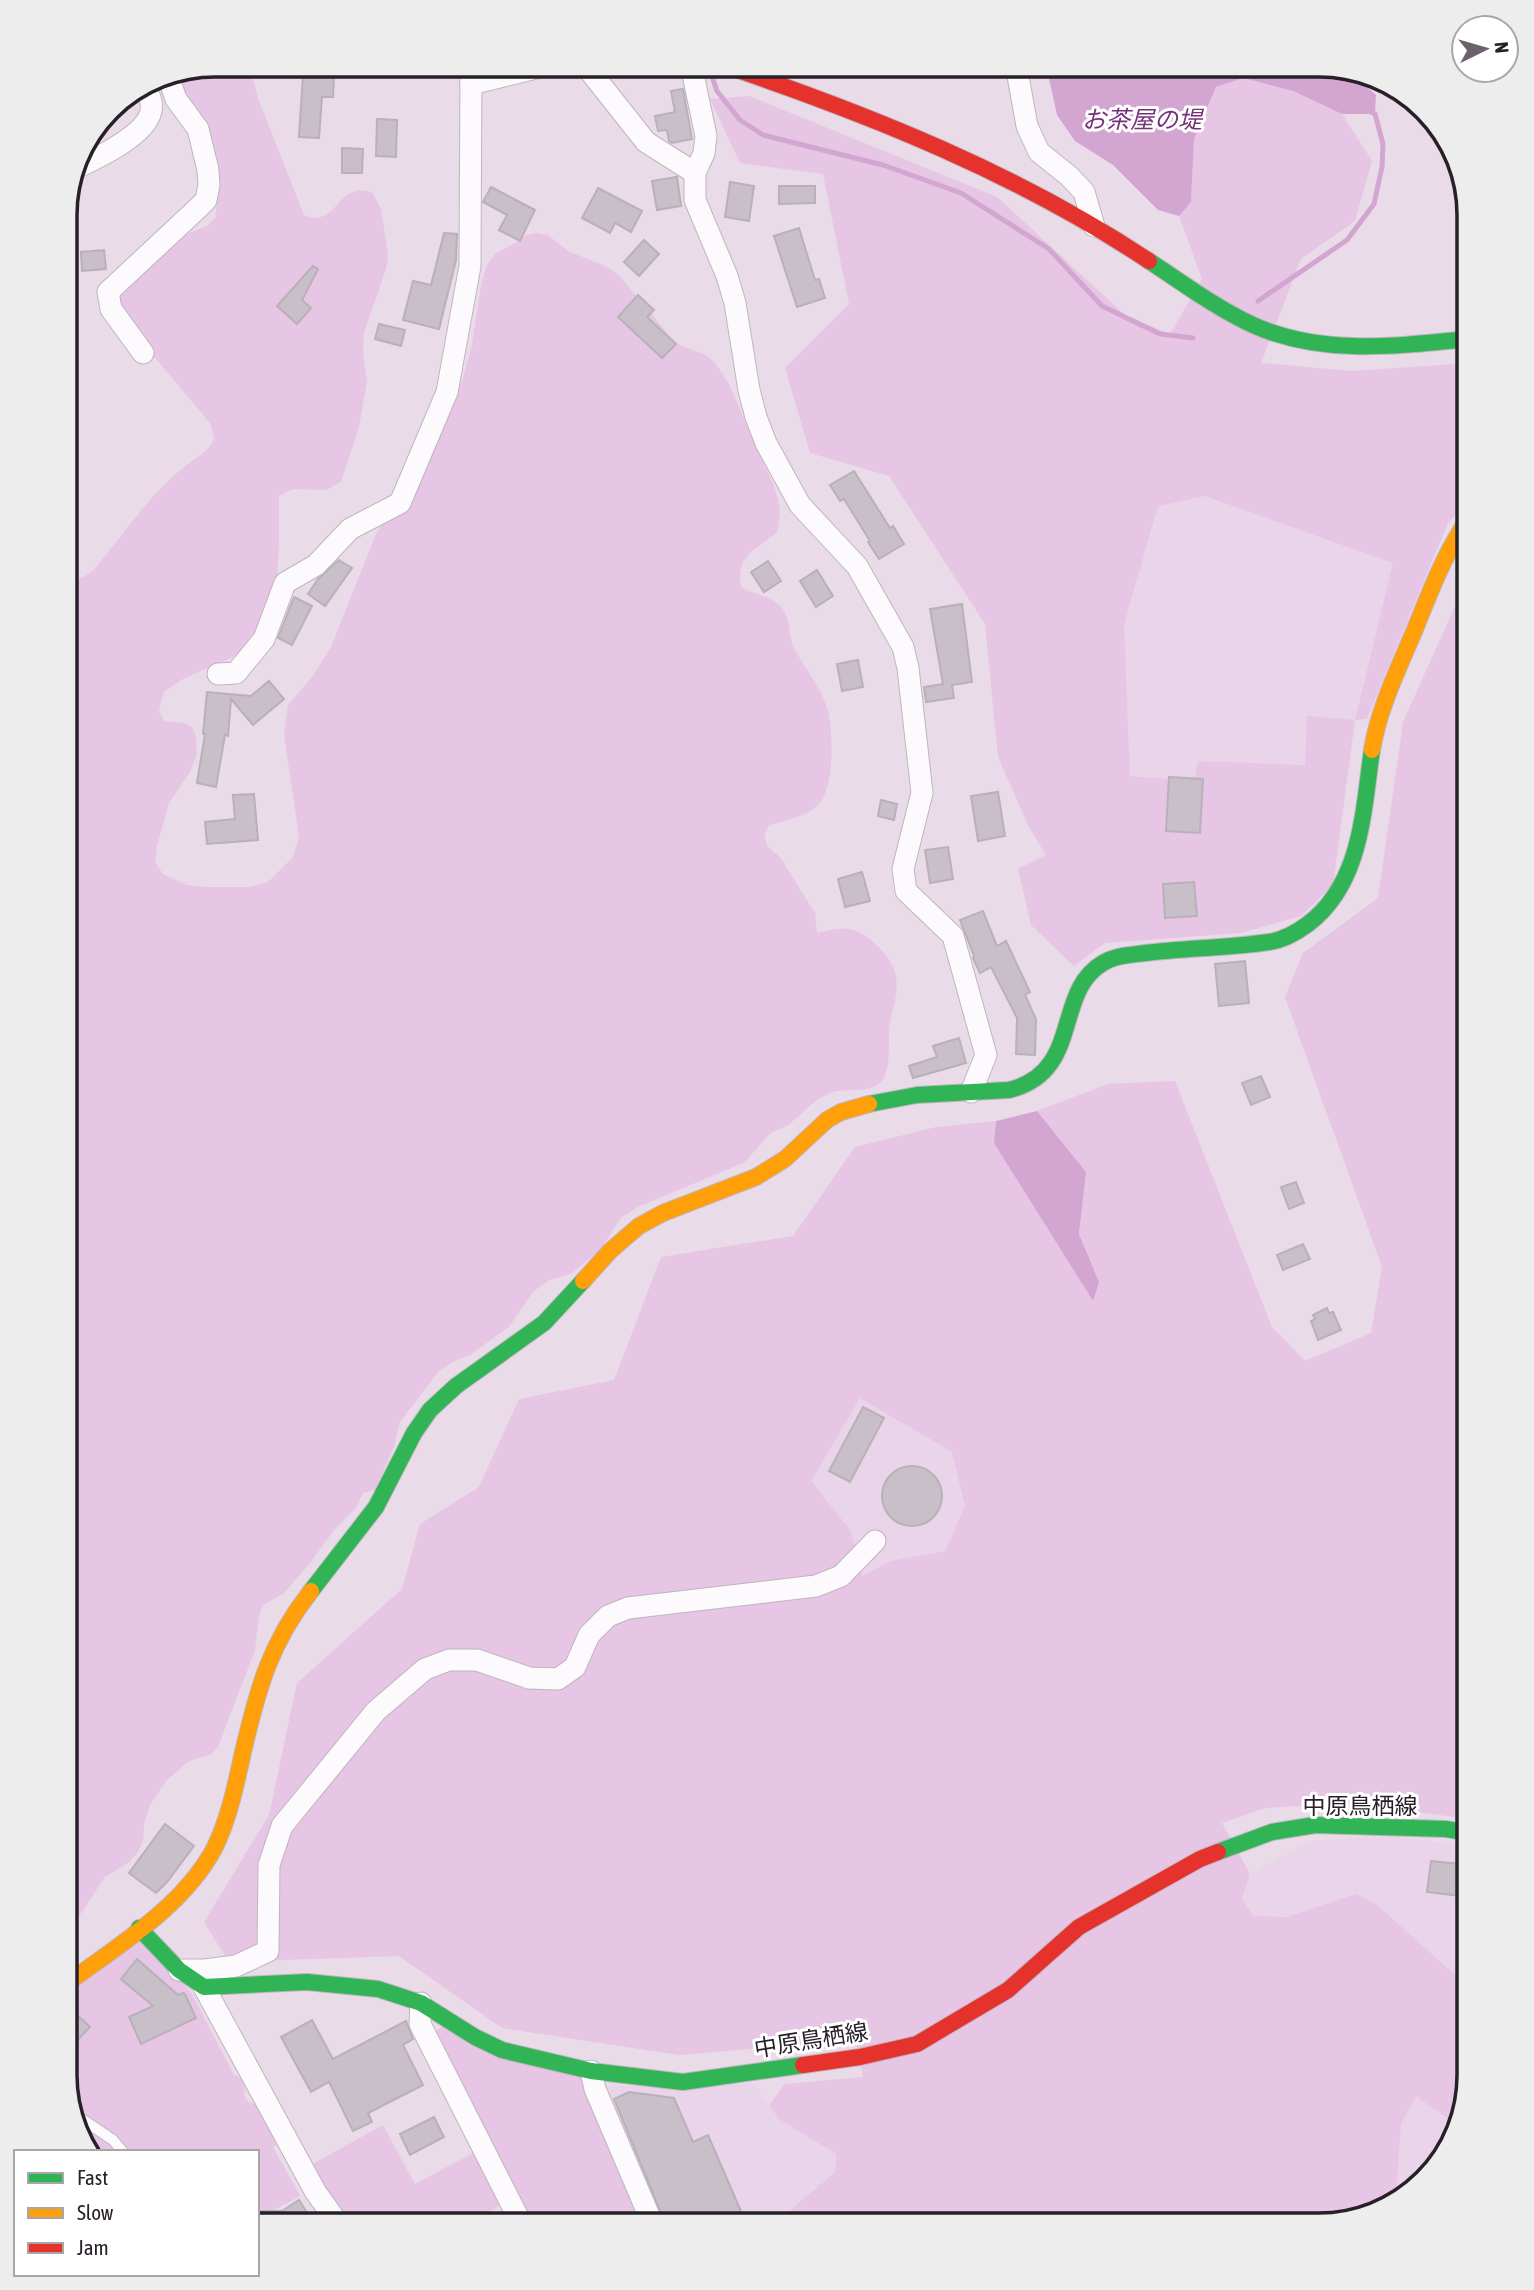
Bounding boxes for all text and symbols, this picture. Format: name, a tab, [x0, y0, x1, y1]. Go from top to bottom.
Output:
north arrow	[1450, 14, 1520, 84]
text: N	[1490, 41, 1513, 54]
water label: お茶屋の堤	[1082, 106, 1205, 133]
street label: 中原鳥栖線	[1303, 1793, 1418, 1819]
street label: 中原鳥栖線	[752, 2018, 870, 2062]
legend	[14, 2150, 259, 2276]
text: Fast	[77, 2165, 108, 2189]
text: Slow	[77, 2200, 114, 2224]
text: Jam	[77, 2235, 109, 2259]

